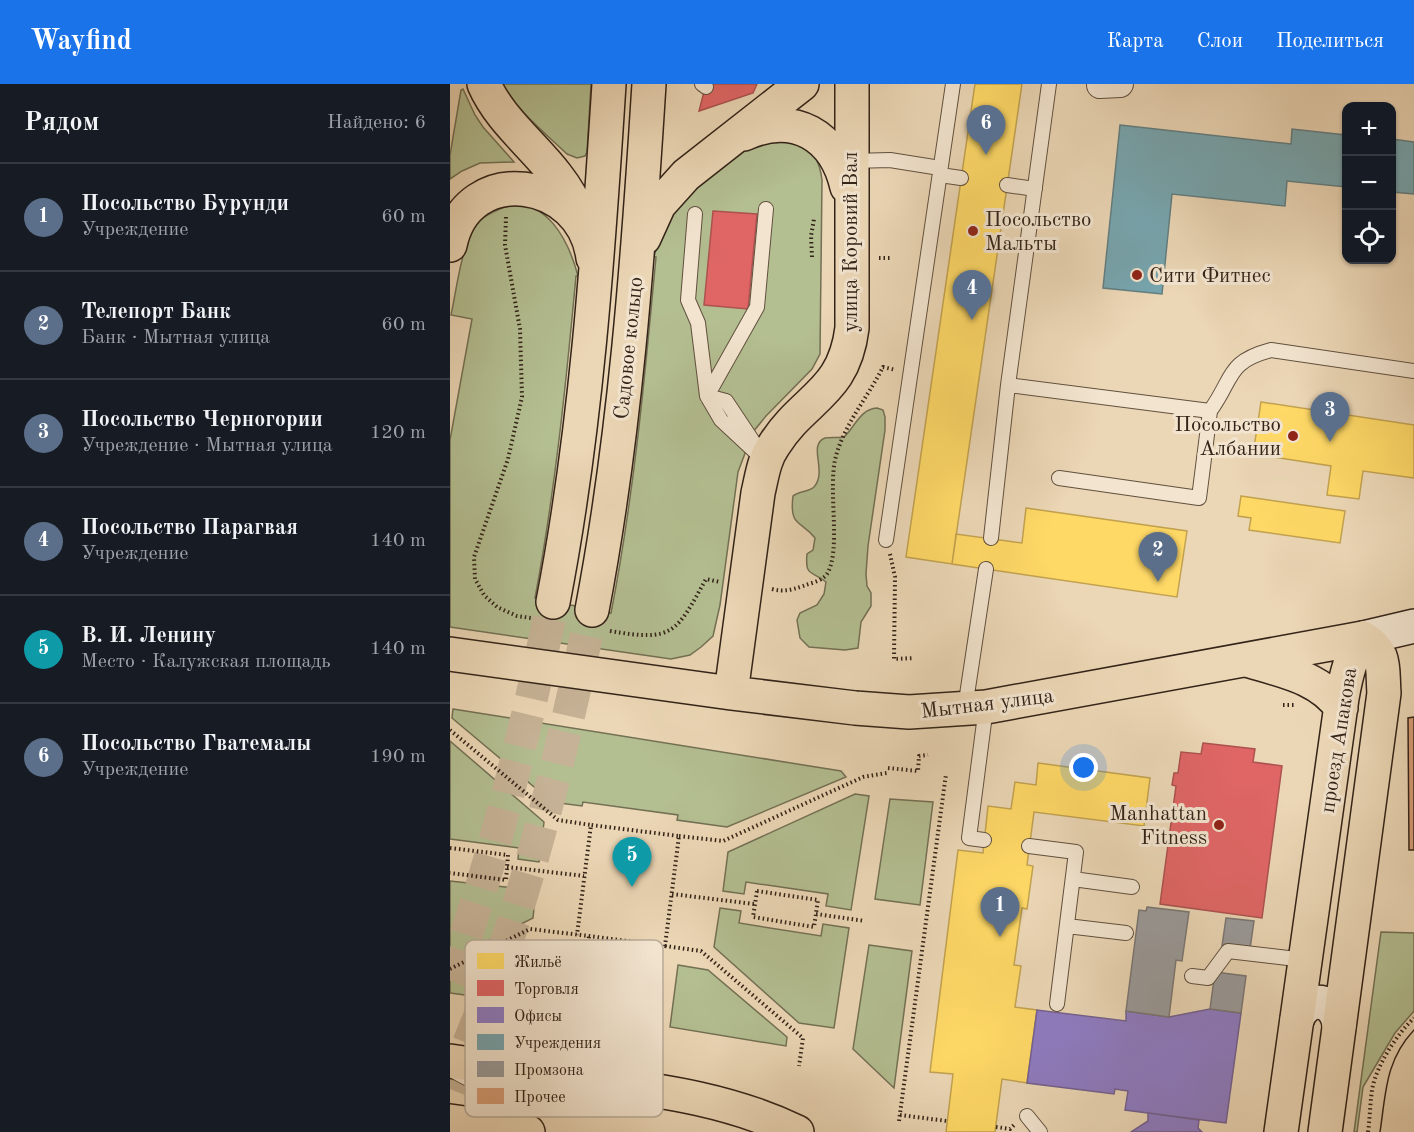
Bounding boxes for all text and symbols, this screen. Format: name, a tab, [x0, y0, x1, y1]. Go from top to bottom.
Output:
text: Wayfind	[30, 28, 132, 56]
text: Карта	[1107, 31, 1164, 52]
text: Слои	[1197, 31, 1243, 52]
text: Поделиться	[1276, 31, 1384, 52]
map controls	[1342, 102, 1396, 264]
button: +	[1342, 102, 1396, 156]
pin: 6	[966, 106, 1006, 155]
text: Рядом	[24, 110, 99, 136]
text: Найдено: 6	[327, 113, 426, 133]
street label: улица Коровий Вал	[841, 152, 862, 332]
button: −	[1342, 156, 1396, 210]
text: Посольство Бурунди	[81, 193, 289, 215]
text: 1	[38, 207, 49, 227]
text: 60 m	[381, 207, 426, 227]
place label: Посольство Мальты	[985, 210, 1091, 255]
button: locate	[1342, 210, 1396, 264]
text: Учреждение	[81, 220, 189, 240]
marker: Посольство Мальты	[966, 224, 980, 238]
place label: Сити Фитнес	[1149, 266, 1271, 287]
marker: Сити Фитнес	[1130, 268, 1144, 282]
pin: 4	[952, 270, 992, 320]
street label: Садовое кольцо	[612, 276, 647, 421]
text: Телепорт Банк	[81, 301, 231, 323]
text: 2	[38, 315, 49, 335]
text: 60 m	[381, 315, 426, 335]
text: Банк · Мытная улица	[81, 328, 270, 348]
pin: 3	[1310, 392, 1350, 442]
text: Посольство Черногории	[81, 409, 323, 431]
place label: Посольство Албании	[1175, 415, 1281, 460]
text: 3	[38, 423, 49, 443]
text: 120 m	[370, 423, 426, 443]
marker: Посольство Албании	[1286, 429, 1300, 443]
text: Учреждение · Мытная улица	[81, 436, 333, 456]
text: Посольство Парагвая	[81, 517, 298, 539]
text: 4	[38, 531, 49, 551]
text: 140 m	[370, 531, 426, 551]
pin: 2	[1138, 532, 1178, 582]
text: Учреждение	[81, 544, 189, 564]
text: В. И. Ленину	[81, 625, 216, 647]
text: 5	[38, 639, 49, 659]
text: 140 m	[370, 639, 426, 659]
text: Место · Калужская площадь	[81, 652, 330, 672]
street label: проезд Апакова	[1318, 666, 1361, 815]
street label: Мытная улица	[920, 686, 1055, 723]
text: Посольство Гватемалы	[81, 733, 311, 755]
text: 6	[38, 747, 49, 767]
text: 190 m	[370, 747, 426, 767]
your location	[1069, 753, 1098, 782]
text: Учреждение	[81, 760, 189, 780]
place label: Manhattan Fitness	[1109, 804, 1207, 849]
marker: Manhattan Fitness	[1212, 818, 1226, 832]
pin: 5	[612, 838, 651, 887]
pin: 1	[980, 888, 1020, 937]
legend	[465, 940, 663, 1117]
text: Жильё	[514, 955, 562, 971]
text: Торговля	[514, 982, 579, 998]
text: Офисы	[514, 1009, 562, 1025]
text: Учреждения	[514, 1036, 601, 1052]
text: Промзона	[514, 1063, 584, 1079]
text: Прочее	[514, 1090, 566, 1106]

